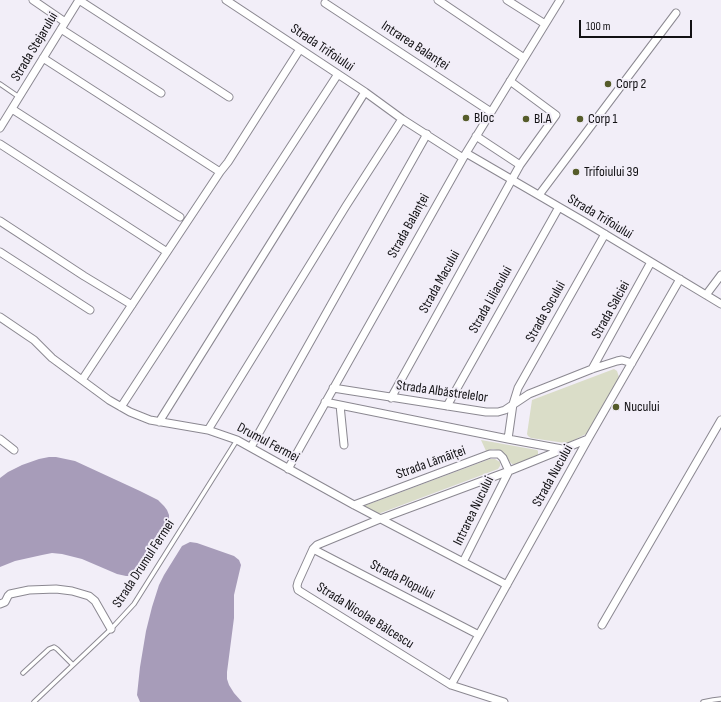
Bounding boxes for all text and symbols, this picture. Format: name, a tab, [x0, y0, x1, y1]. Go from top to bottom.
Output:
street label: Strada Stejarului	[8, 9, 62, 85]
scale bar	[581, 12, 694, 38]
street label: Intrarea Balanței	[378, 18, 452, 74]
text: 100 m	[586, 19, 611, 34]
street label: Strada Trifoiului	[287, 21, 357, 75]
place label: Corp 2	[616, 76, 646, 92]
marker: Corp 2	[603, 79, 613, 89]
place label: Bloc	[474, 110, 494, 126]
place label: Bl.A	[534, 111, 552, 127]
place label: Corp 1	[588, 111, 617, 127]
marker: Bloc	[461, 113, 471, 123]
marker: Bl.A	[521, 114, 531, 124]
marker: Corp 1	[575, 114, 585, 124]
place label: Trifoiului 39	[584, 164, 639, 180]
marker: Trifoiului 39	[571, 167, 581, 177]
street label: Strada Balanței	[384, 191, 434, 261]
street label: Strada Trifoiului	[564, 191, 636, 243]
street label: Strada Macului	[416, 248, 464, 316]
street label: Strada Liliacului	[466, 264, 516, 336]
street label: Strada Salciei	[588, 278, 634, 342]
street label: Strada Socului	[522, 279, 570, 345]
street label: Strada Albăstrelelor	[395, 377, 489, 407]
place label: Nucului	[624, 399, 660, 415]
marker: Nucului	[611, 402, 621, 412]
street label: Drumul Fermei	[234, 420, 302, 466]
street label: Strada Nucului	[529, 442, 577, 510]
street label: Strada Lămâiței	[394, 443, 468, 483]
street label: Intrarea Nucului	[450, 474, 498, 548]
street label: Strada Drumul Fermei	[109, 517, 179, 611]
street label: Strada Plopului	[367, 557, 437, 603]
street label: Strada Nicolae Bălcescu	[313, 579, 417, 653]

